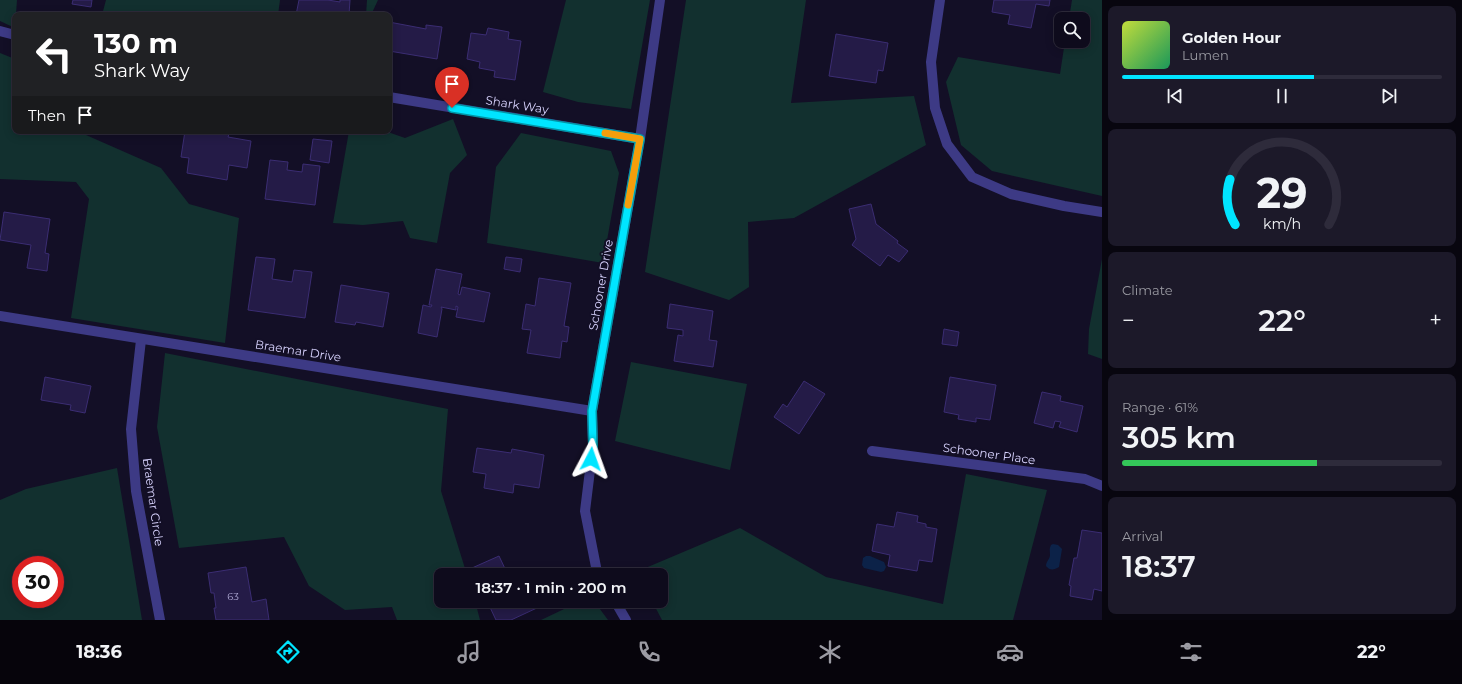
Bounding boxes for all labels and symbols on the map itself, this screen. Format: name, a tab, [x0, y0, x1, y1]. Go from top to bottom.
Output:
pin	[435, 67, 469, 108]
street label: Shark Way	[484, 92, 550, 117]
street label: Schooner Drive	[585, 238, 616, 331]
street label: Braemar Drive	[254, 336, 342, 365]
position arrow	[570, 438, 612, 480]
street label: Schooner Place	[942, 440, 1036, 467]
street label: Braemar Circle	[140, 457, 167, 547]
speed limit sign: 30	[12, 556, 64, 608]
house number: 63	[227, 590, 239, 603]

